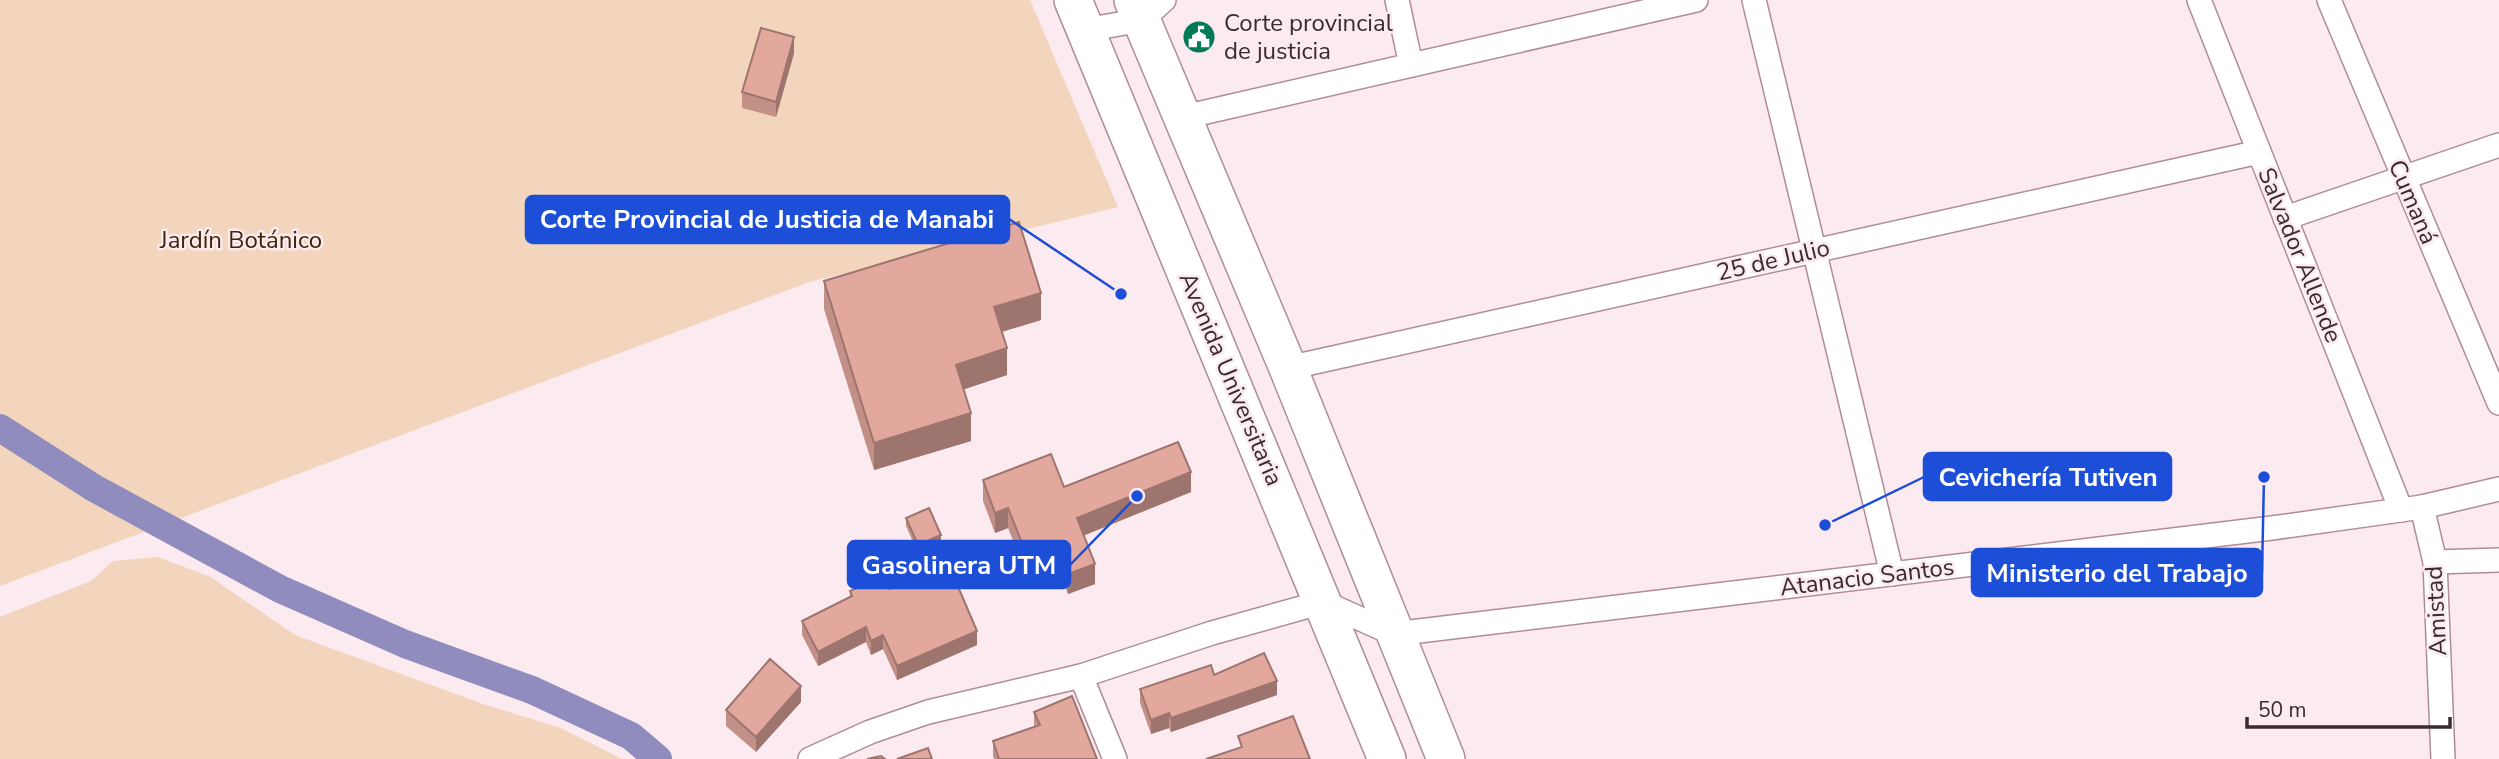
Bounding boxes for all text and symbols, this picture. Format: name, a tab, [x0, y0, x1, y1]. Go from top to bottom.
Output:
place label: Corte provincial de justicia	[1224, 7, 1393, 67]
public building icon: Corte provincial de justicia	[1180, 18, 1218, 56]
street label: Cumaná	[2381, 155, 2445, 249]
street label: Salvador Allende	[2250, 163, 2350, 347]
callout: Corte Provincial de Justicia de Manabi	[526, 196, 1009, 243]
text: Corte Provincial de Justicia de Manabi	[540, 202, 994, 237]
park label: Jardín Botánico	[159, 224, 322, 256]
street label: 25 de Julio	[1713, 231, 1833, 289]
street label: Avenida Universitaria	[1172, 267, 1290, 491]
callout: Cevichería Tutiven	[1924, 453, 2171, 500]
text: Cevichería Tutiven	[1938, 460, 2158, 495]
callout: Gasolinera UTM	[848, 541, 1070, 588]
text: Gasolinera UTM	[862, 548, 1056, 583]
callout: Ministerio del Trabajo	[1972, 549, 2262, 596]
street label: Atanacio Santos	[1778, 550, 1956, 604]
text: Ministerio del Trabajo	[1986, 556, 2248, 591]
street label: Amistad	[2418, 565, 2454, 657]
scale bar	[2247, 686, 2450, 730]
text: 50 m	[2258, 696, 2307, 724]

